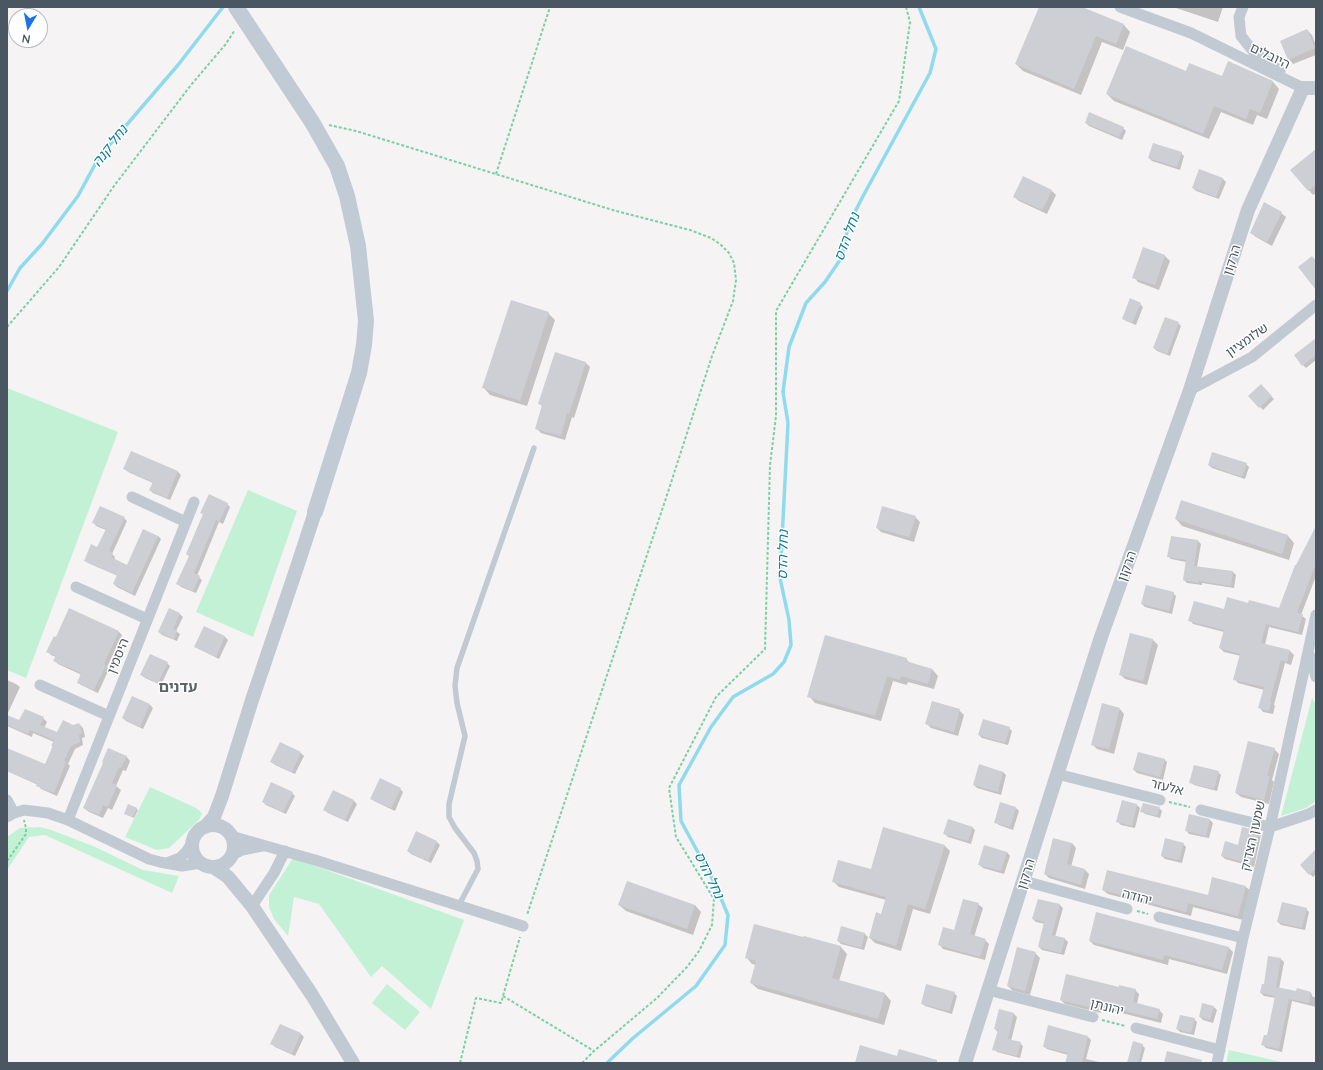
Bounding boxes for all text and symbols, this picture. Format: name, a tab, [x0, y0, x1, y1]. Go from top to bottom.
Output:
north arrow	[8, 8, 48, 48]
text: N	[21, 32, 31, 46]
street label: היובלים	[1248, 40, 1292, 72]
water label: נחל קנה	[89, 122, 131, 170]
water label: נחל הדס	[831, 211, 863, 263]
street label: הרקון	[1220, 243, 1244, 277]
street label: שלומציון	[1223, 320, 1271, 360]
water label: נחל הדס	[774, 530, 792, 580]
street label: הרקון	[1114, 549, 1140, 583]
street label: היסמין	[104, 636, 132, 676]
district label: עדנים	[159, 678, 197, 696]
street label: אלעזר	[1149, 775, 1185, 799]
street label: שמעון הצדיק	[1237, 799, 1269, 873]
water label: נחל הדס	[690, 849, 728, 901]
street label: הרקון	[1014, 857, 1038, 891]
street label: יהודה	[1120, 886, 1154, 908]
street label: יהונתן	[1089, 995, 1125, 1019]

